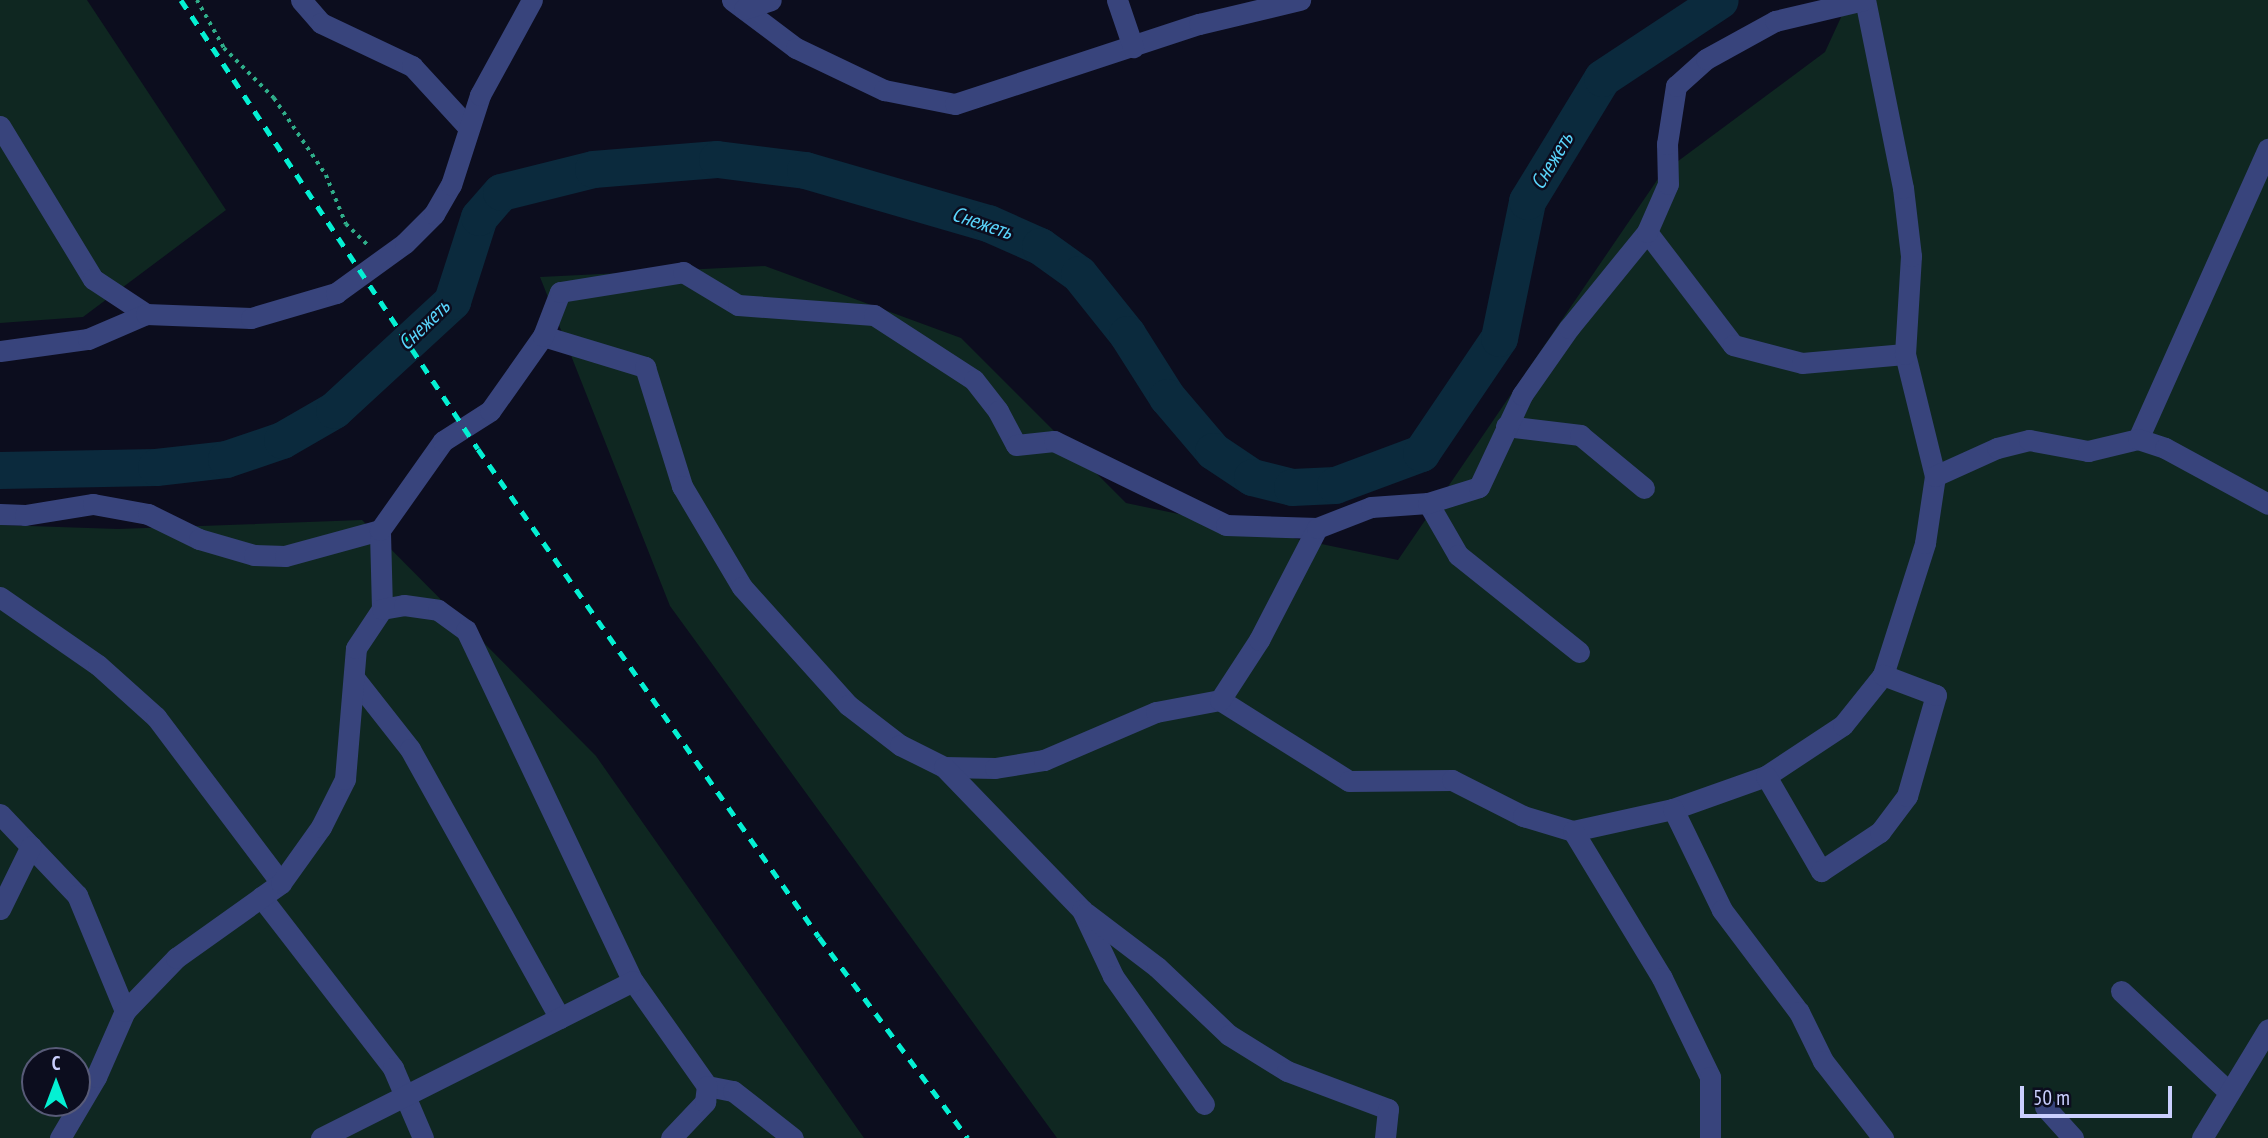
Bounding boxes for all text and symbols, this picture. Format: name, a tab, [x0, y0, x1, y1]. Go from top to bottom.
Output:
water label: Снежеть	[1525, 128, 1579, 194]
water label: Снежеть	[949, 201, 1015, 245]
water label: Снежеть	[393, 294, 455, 356]
north arrow	[21, 1047, 91, 1117]
text: С	[52, 1051, 60, 1075]
scale bar	[2023, 1072, 2175, 1116]
text: 50 m	[2033, 1084, 2070, 1111]

